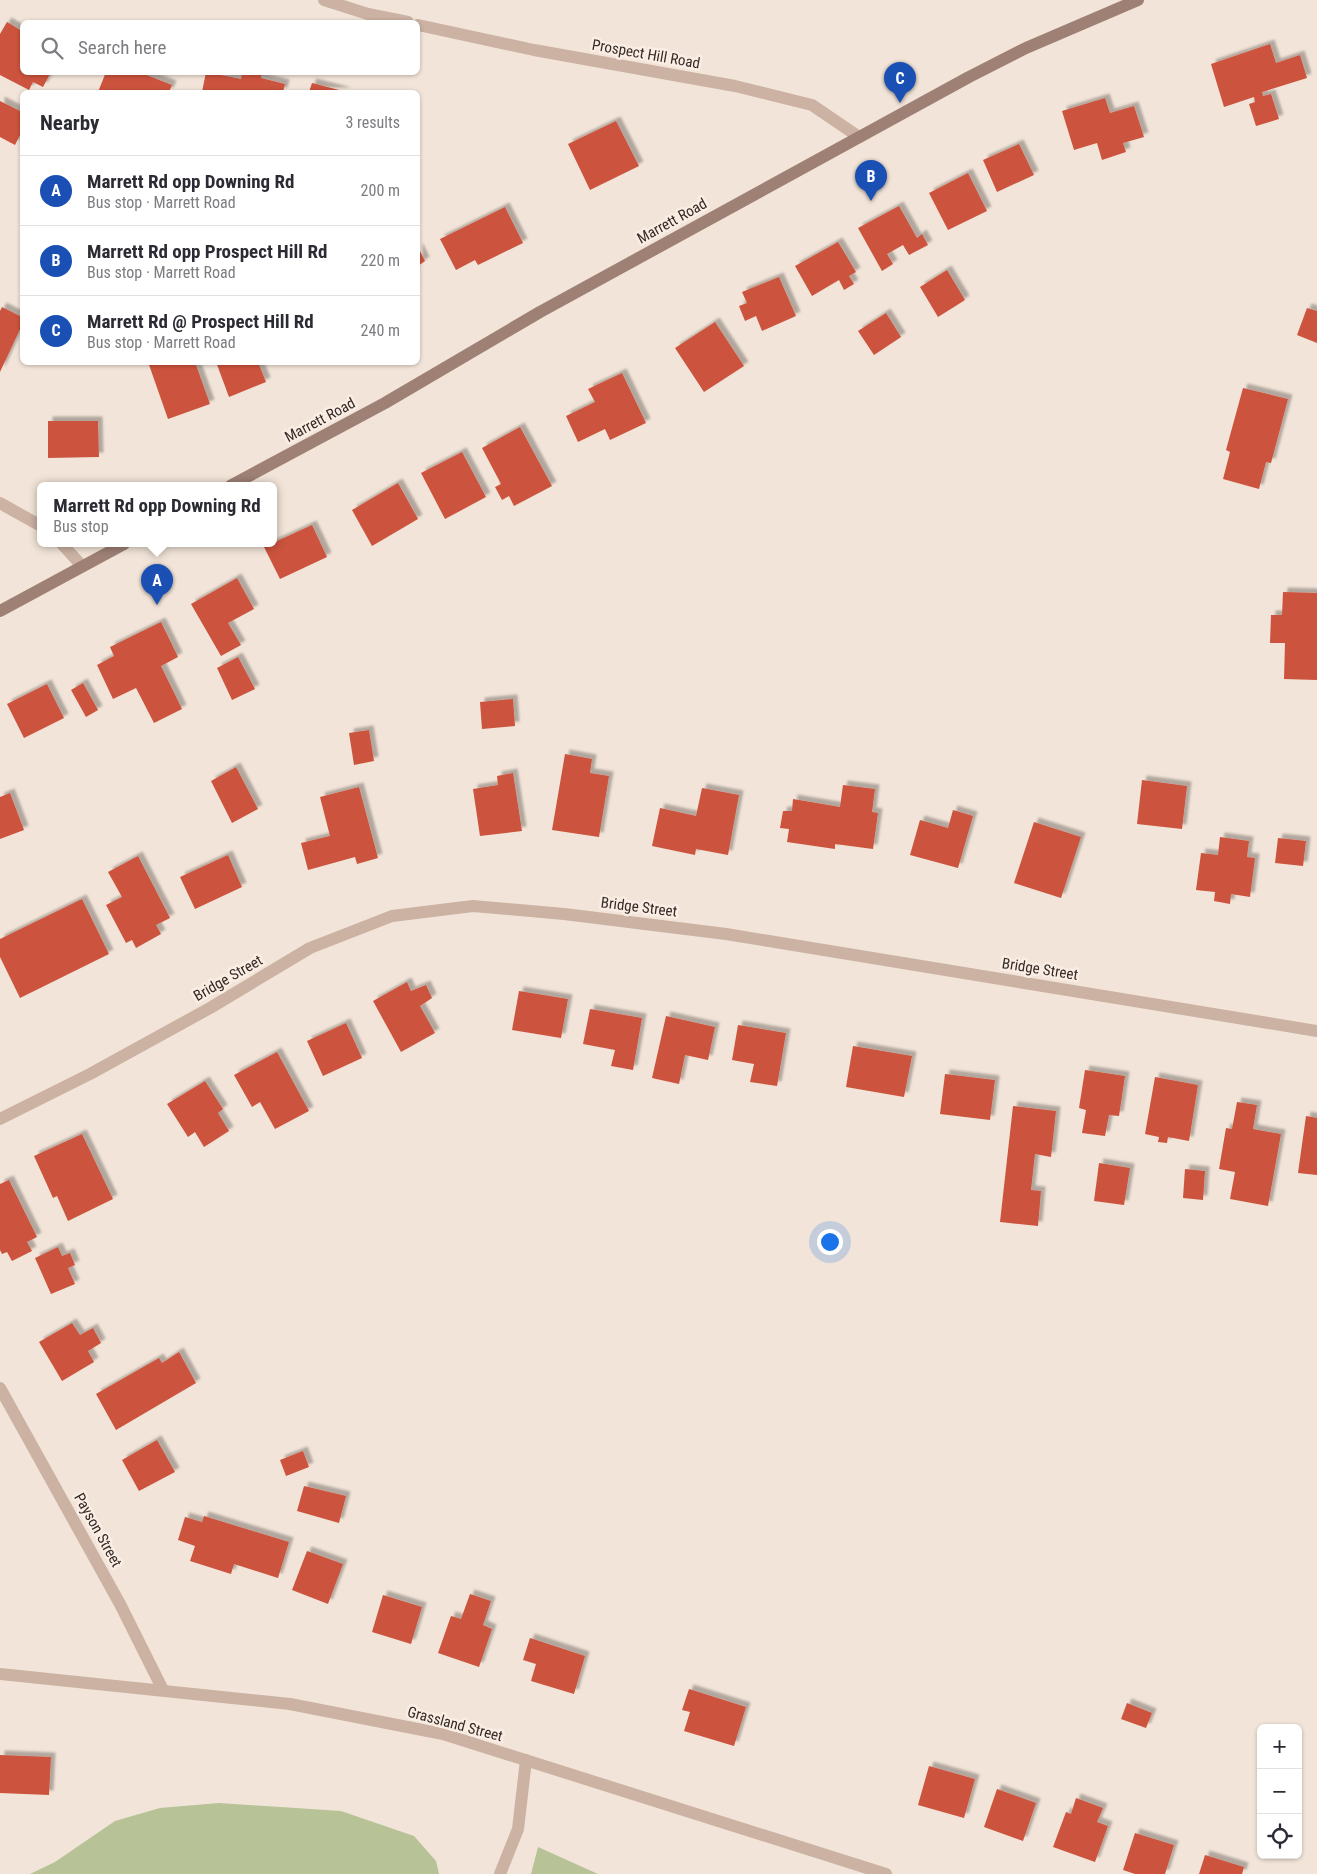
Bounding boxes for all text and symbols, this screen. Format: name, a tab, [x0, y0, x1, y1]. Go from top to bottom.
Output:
search box	[20, 20, 420, 75]
icon: search	[38, 34, 66, 62]
text: Search here	[78, 36, 166, 59]
street label: Prospect Hill Road	[590, 36, 702, 72]
pin: C	[884, 62, 916, 103]
text: Nearby	[40, 111, 99, 135]
text: 3 results	[345, 113, 400, 132]
pin: B	[855, 160, 887, 201]
text: Marrett Rd opp Downing Rd	[87, 170, 294, 193]
text: A	[51, 181, 61, 200]
text: 200 m	[361, 181, 400, 200]
text: Bus stop · Marrett Road	[87, 193, 236, 212]
street label: Marrett Road	[634, 194, 710, 248]
text: Marrett Rd opp Prospect Hill Rd	[87, 240, 327, 263]
text: B	[52, 251, 60, 270]
text: 220 m	[361, 251, 400, 270]
text: Bus stop · Marrett Road	[87, 263, 236, 282]
text: Marrett Rd @ Prospect Hill Rd	[87, 310, 314, 333]
text: C	[51, 321, 61, 340]
text: 240 m	[361, 321, 400, 340]
text: Bus stop · Marrett Road	[87, 333, 236, 352]
street label: Marrett Road	[282, 394, 358, 446]
popup	[37, 482, 277, 547]
text: Marrett Rd opp Downing Rd	[53, 494, 261, 517]
text: Bus stop	[53, 517, 109, 536]
pin: A	[141, 564, 173, 605]
street label: Bridge Street	[600, 893, 678, 921]
street label: Bridge Street	[190, 951, 266, 1005]
street label: Bridge Street	[1001, 954, 1079, 984]
your location	[817, 1229, 843, 1255]
street label: Payson Street	[70, 1490, 126, 1570]
street label: Grassland Street	[405, 1703, 505, 1745]
map controls	[1257, 1724, 1302, 1859]
button: +	[1257, 1724, 1302, 1769]
button: −	[1257, 1769, 1302, 1814]
button: locate	[1257, 1814, 1302, 1859]

